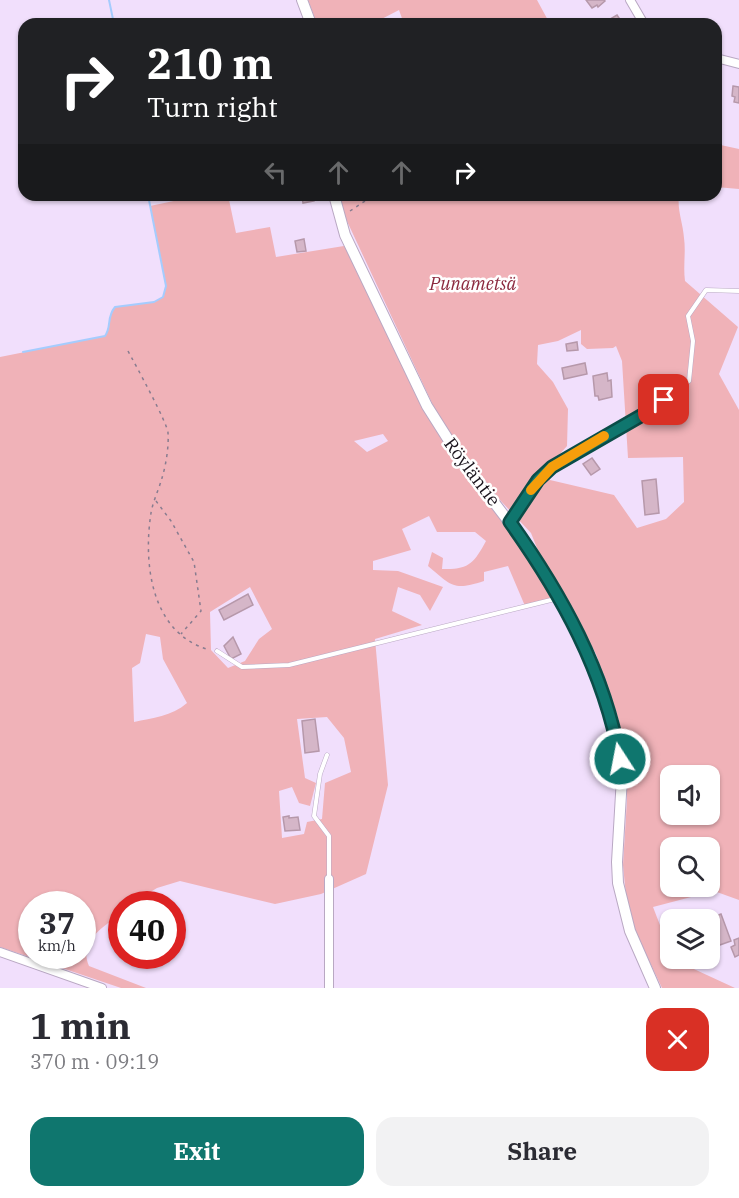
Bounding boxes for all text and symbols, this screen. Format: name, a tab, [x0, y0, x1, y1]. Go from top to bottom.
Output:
text: 210 m	[147, 36, 273, 91]
icon: right	[48, 42, 126, 120]
text: Turn right	[147, 89, 278, 124]
icon: left	[259, 156, 292, 189]
icon: ahead	[322, 156, 355, 189]
icon: ahead	[385, 156, 418, 189]
icon: right	[448, 156, 481, 189]
park label: Punametsä	[429, 272, 517, 295]
pin	[638, 374, 689, 425]
icon: arrive	[647, 383, 680, 416]
street label: Röyläntie	[439, 433, 506, 511]
position arrow	[588, 727, 652, 791]
map controls	[660, 765, 720, 969]
button: sound	[660, 765, 720, 825]
button: search	[660, 837, 720, 897]
speed limit sign: 40	[108, 891, 186, 969]
text: 37	[39, 903, 75, 942]
button: layers	[660, 909, 720, 969]
text: km/h	[38, 936, 76, 955]
text: 1 min	[30, 1002, 131, 1049]
button: close	[646, 1008, 709, 1071]
text: 370 m · 09:19	[30, 1048, 159, 1075]
button: Exit	[30, 1117, 364, 1186]
button: Share	[376, 1117, 709, 1186]

